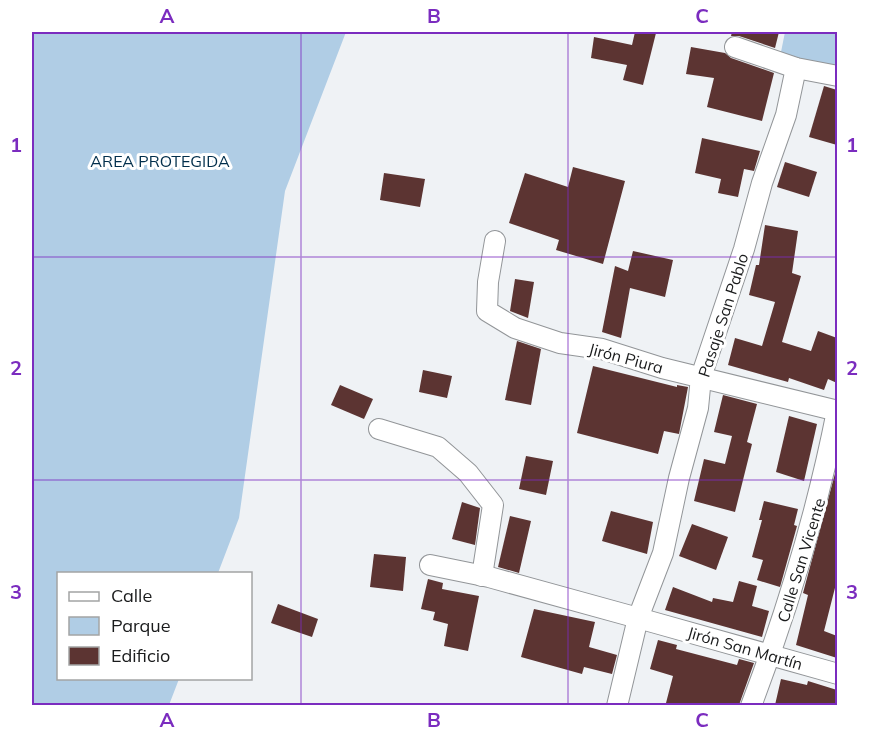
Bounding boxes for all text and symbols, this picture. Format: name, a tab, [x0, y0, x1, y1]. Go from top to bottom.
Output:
text: A	[160, 3, 175, 28]
text: B	[427, 3, 441, 28]
text: C	[695, 3, 709, 28]
text: 1	[10, 132, 22, 157]
text: 1	[846, 132, 858, 157]
park label: AREA PROTEGIDA	[90, 151, 230, 171]
street label: Pasaje San Pablo	[694, 250, 752, 380]
street label: Jirón Piura	[587, 338, 665, 378]
text: 2	[10, 355, 22, 380]
text: 2	[846, 355, 858, 380]
street label: Calle San Vicente	[773, 495, 829, 625]
legend	[57, 572, 252, 680]
text: 3	[10, 579, 22, 604]
text: 3	[846, 579, 858, 604]
text: Calle	[111, 584, 152, 607]
text: Parque	[111, 614, 170, 637]
street label: Jirón San Martín	[685, 622, 805, 674]
text: Edificio	[111, 644, 170, 667]
text: A	[160, 707, 175, 732]
text: B	[427, 707, 441, 732]
text: C	[695, 707, 709, 732]

